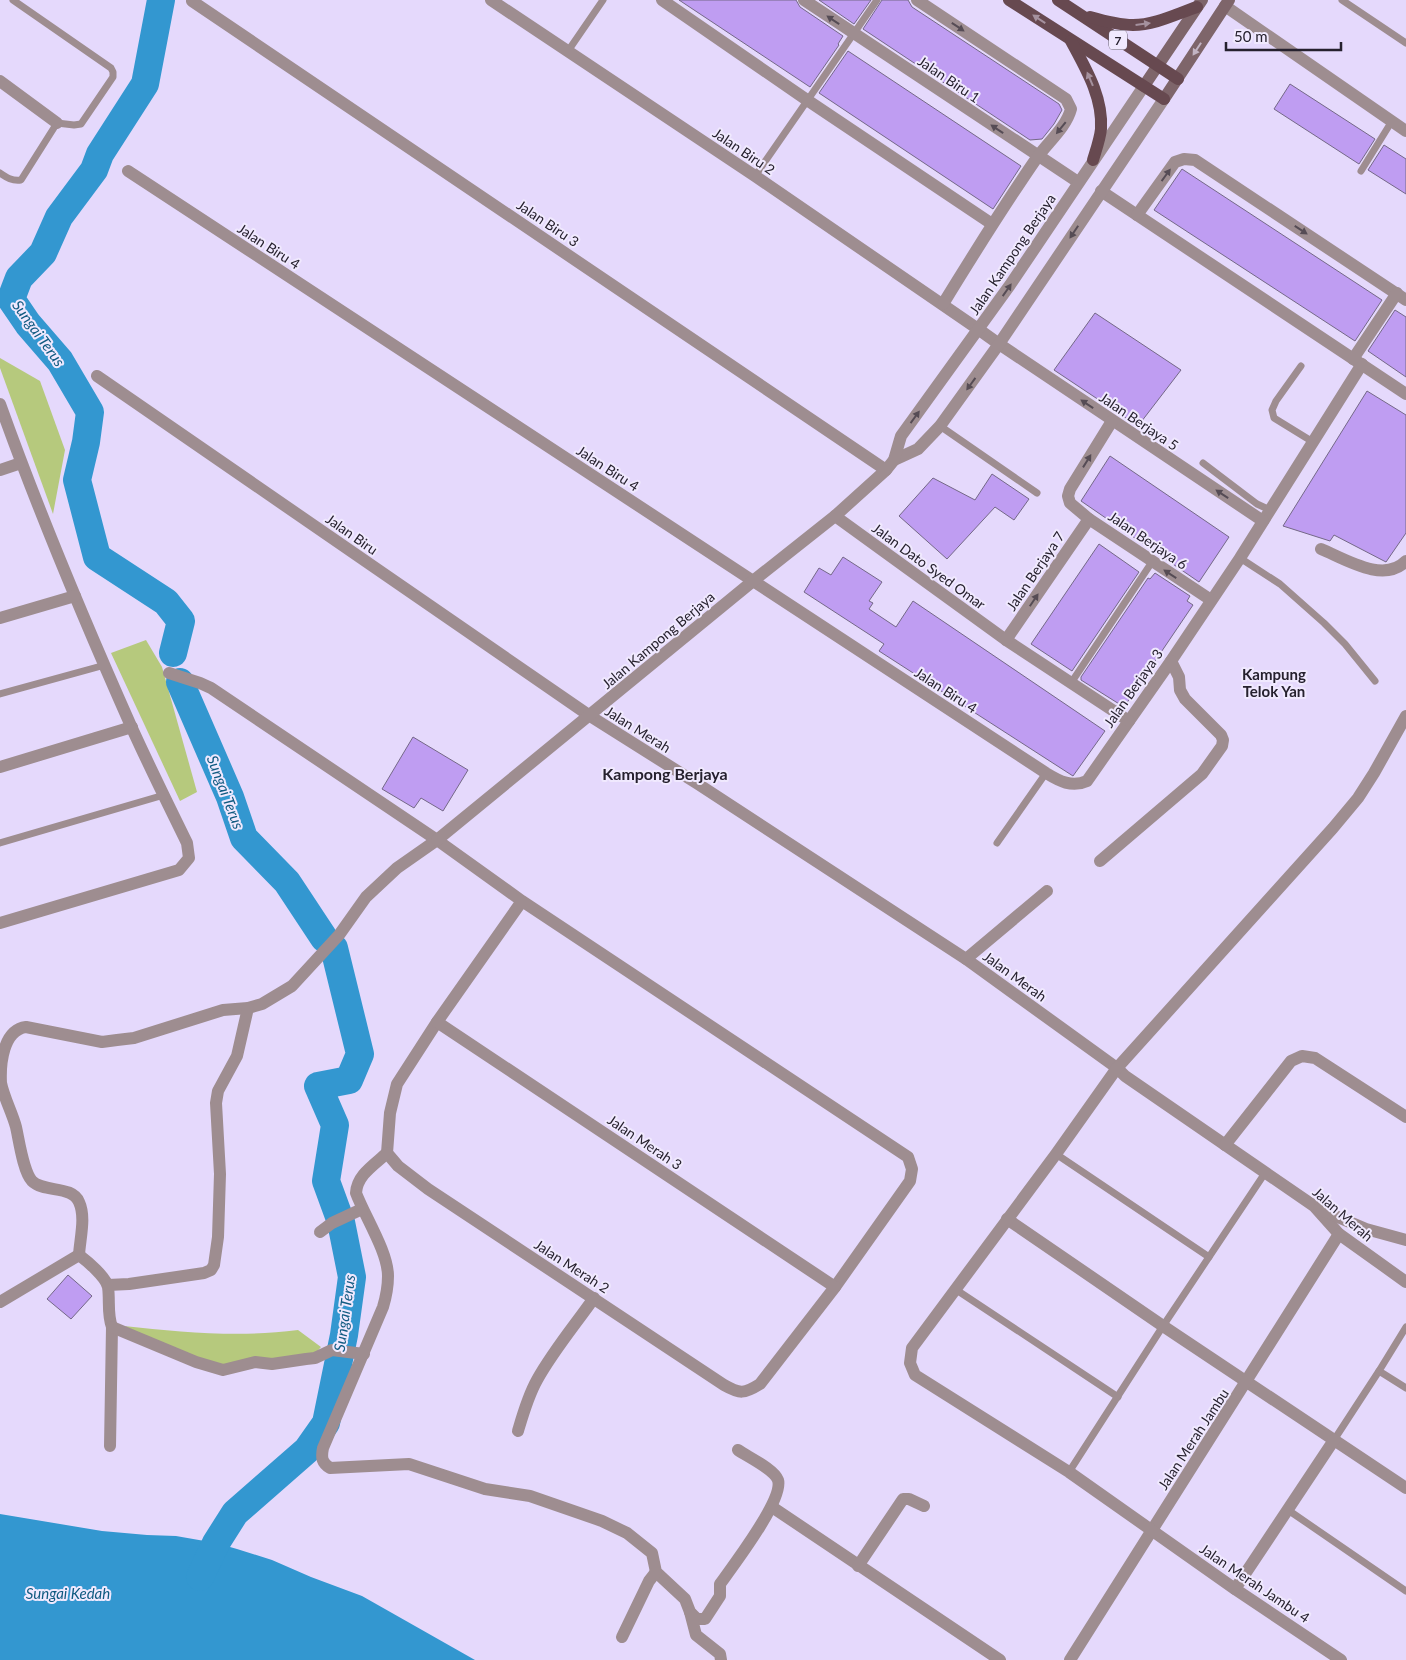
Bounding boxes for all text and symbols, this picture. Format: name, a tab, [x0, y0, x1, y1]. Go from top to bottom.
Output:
one-way arrow	[826, 15, 840, 24]
one-way arrow	[1033, 15, 1046, 24]
one-way arrow	[1135, 20, 1151, 28]
scale bar	[1226, 20, 1341, 52]
one-way arrow	[951, 22, 965, 32]
text: 50 m	[1234, 27, 1268, 45]
road number: 7	[1109, 30, 1127, 50]
one-way arrow	[1192, 43, 1202, 56]
street label: Jalan Biru 1	[915, 52, 983, 106]
one-way arrow	[1086, 72, 1094, 86]
one-way arrow	[1055, 121, 1066, 134]
street label: Jalan Biru 2	[710, 124, 778, 178]
one-way arrow	[991, 125, 1004, 134]
one-way arrow	[1161, 168, 1171, 182]
street label: Jalan Kampong Berjaya	[965, 190, 1059, 318]
street label: Jalan Biru 3	[514, 196, 582, 250]
street label: Jalan Biru 4	[235, 220, 303, 272]
one-way arrow	[1070, 225, 1079, 238]
one-way arrow	[1294, 225, 1307, 235]
one-way arrow	[1001, 284, 1012, 297]
water label: Sungai Terus	[9, 296, 69, 370]
one-way arrow	[966, 377, 976, 391]
street label: Jalan Berjaya 5	[1096, 388, 1182, 454]
one-way arrow	[1080, 399, 1094, 409]
one-way arrow	[910, 411, 921, 424]
street label: Jalan Biru 4	[574, 442, 642, 494]
one-way arrow	[1082, 455, 1091, 468]
one-way arrow	[1216, 490, 1229, 499]
street label: Jalan Berjaya 6	[1105, 507, 1191, 573]
street label: Jalan Biru	[323, 510, 381, 558]
street label: Jalan Dato Syed Omar	[869, 519, 989, 613]
street label: Jalan Berjaya 7	[1002, 528, 1068, 614]
one-way arrow	[1164, 569, 1177, 578]
street label: Jalan Kampong Berjaya	[598, 588, 718, 692]
one-way arrow	[1029, 593, 1039, 606]
street label: Jalan Berjaya 3	[1100, 646, 1166, 730]
street label: Jalan Biru 4	[912, 664, 980, 716]
district label: Kampung Telok Yan	[1242, 665, 1306, 700]
street label: Jalan Merah	[602, 702, 674, 756]
water label: Sungai Terus	[204, 753, 248, 831]
district label: Kampong Berjaya	[602, 764, 728, 783]
street label: Jalan Merah	[980, 947, 1050, 1005]
street label: Jalan Merah 3	[605, 1111, 685, 1173]
street label: Jalan Merah	[1309, 1183, 1377, 1245]
street label: Jalan Merah 2	[531, 1235, 613, 1297]
water label: Sungai Terus	[330, 1273, 358, 1353]
street label: Jalan Merah Jambu	[1154, 1385, 1232, 1493]
street label: Jalan Merah Jambu 4	[1197, 1540, 1313, 1626]
water label: Sungai Kedah	[26, 1584, 110, 1602]

